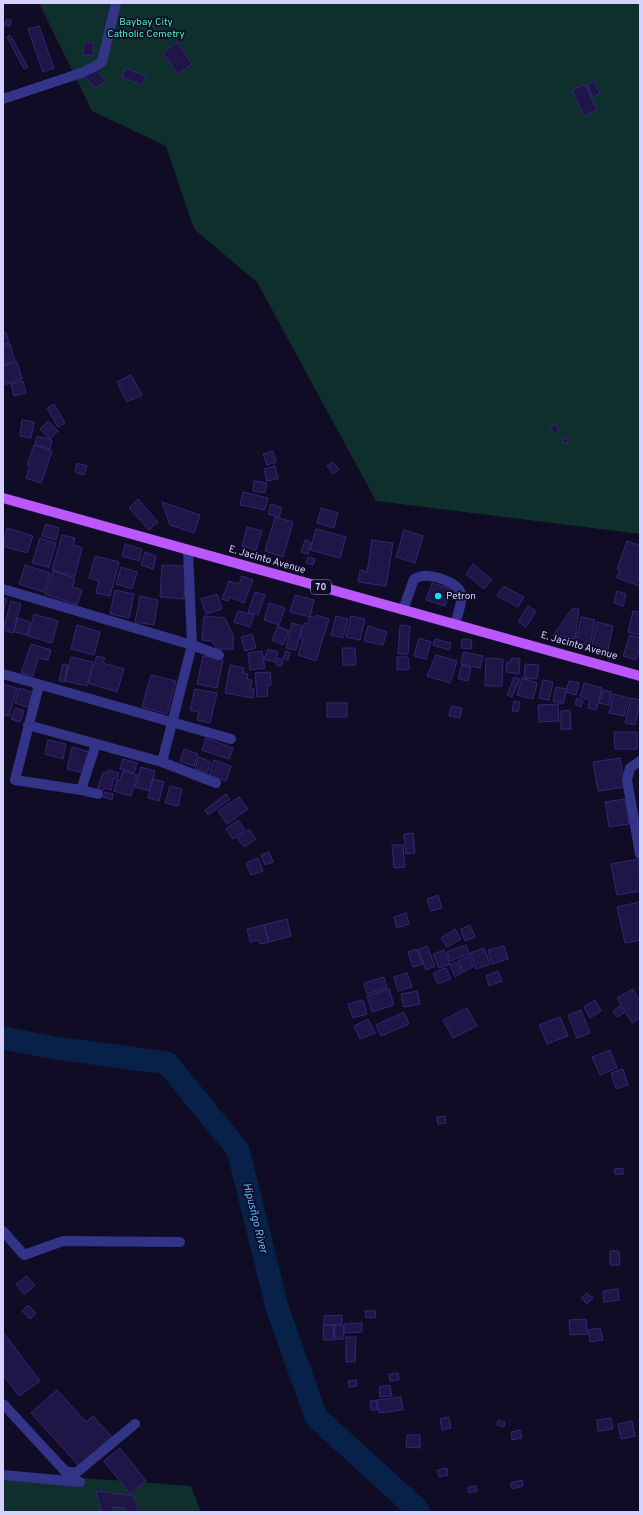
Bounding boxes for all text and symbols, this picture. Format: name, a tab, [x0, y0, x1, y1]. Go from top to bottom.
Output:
park label: Baybay City Catholic Cemetry	[107, 16, 185, 41]
street label: E. Jacinto Avenue	[227, 543, 307, 577]
road number: 70	[311, 580, 331, 594]
place label: Petron	[446, 590, 476, 603]
marker: Petron	[433, 591, 443, 601]
street label: E. Jacinto Avenue	[539, 629, 619, 663]
water label: Hipusñgo River	[239, 1181, 271, 1256]

